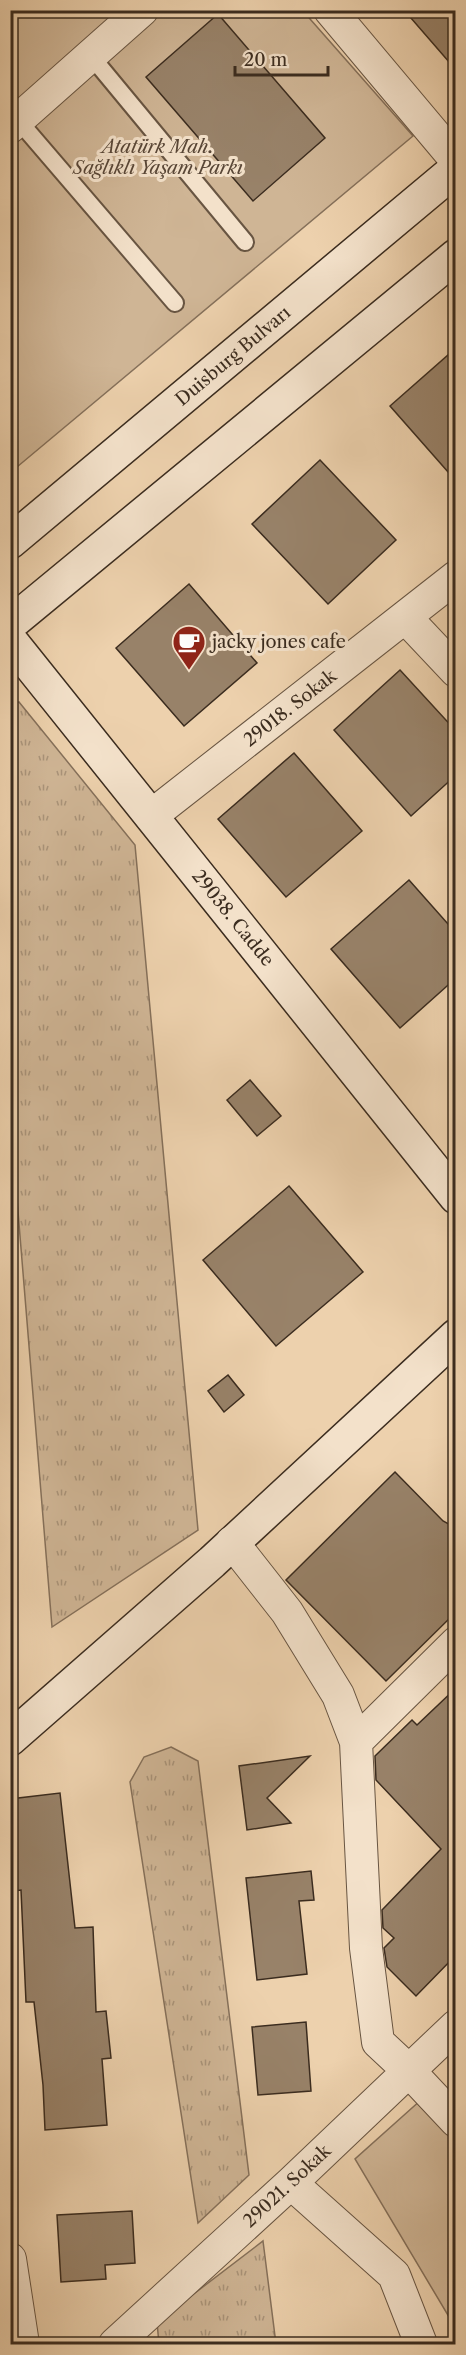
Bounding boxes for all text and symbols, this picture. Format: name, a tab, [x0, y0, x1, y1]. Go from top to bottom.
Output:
scale bar	[235, 39, 328, 77]
text: 20 m	[244, 49, 288, 71]
park label: Atatürk Mah. Sağlıklı Yaşam Parkı	[72, 136, 243, 179]
street label: Duisburg Bulvarı	[171, 301, 295, 411]
cafe icon: jacky jones cafe	[171, 624, 207, 671]
place label: jacky jones cafe	[209, 631, 346, 653]
street label: 29018. Sokak	[239, 664, 342, 751]
street label: 29038. Cadde	[187, 865, 279, 971]
street label: 29021. Sokak	[239, 2139, 336, 2232]

